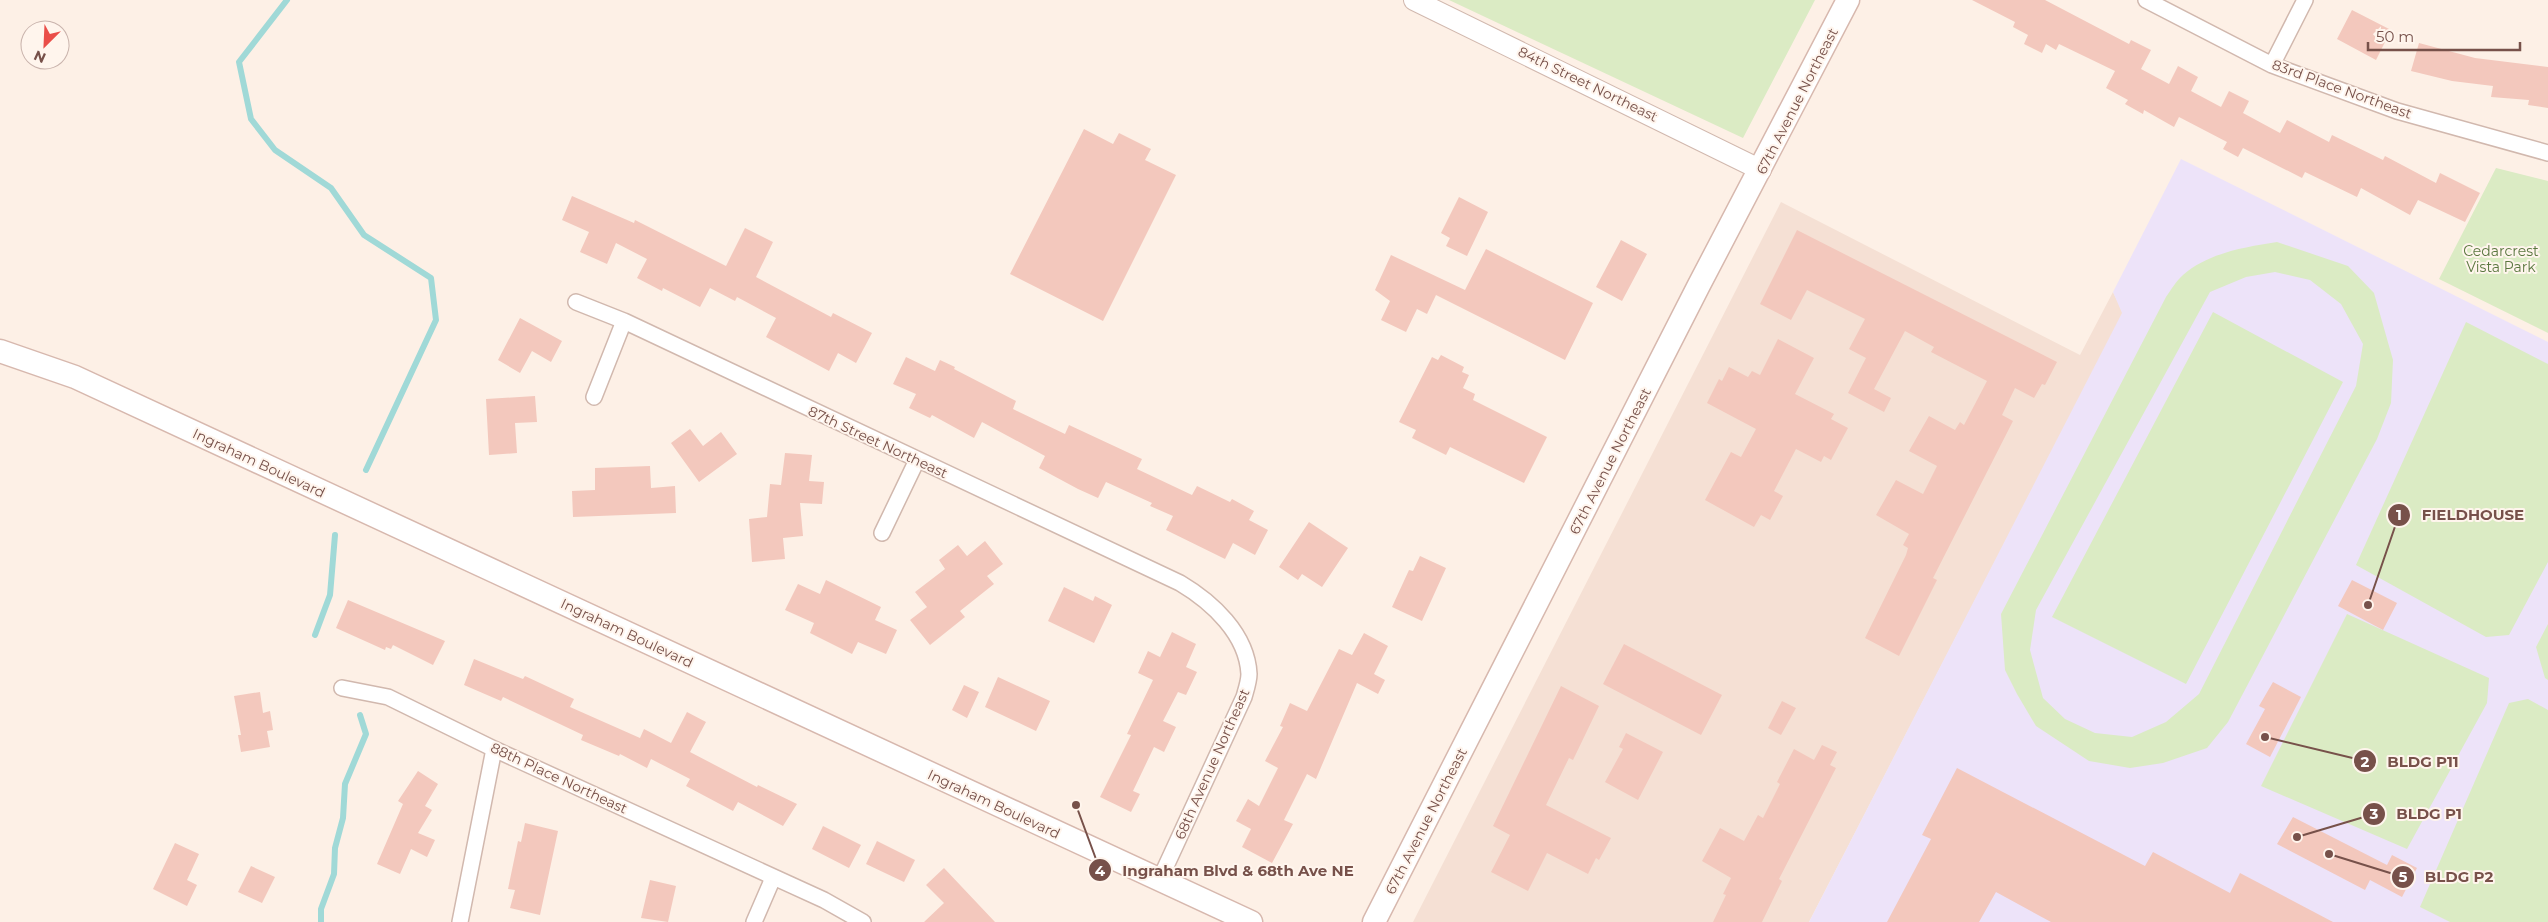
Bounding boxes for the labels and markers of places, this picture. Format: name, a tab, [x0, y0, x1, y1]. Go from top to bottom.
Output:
callout: FIELDHOUSE	[2386, 500, 2534, 530]
callout: BLDG P11	[2353, 746, 2469, 776]
callout: BLDG P1	[2361, 799, 2472, 829]
callout: Ingraham Blvd & 68th Ave NE	[1088, 855, 1364, 885]
callout: BLDG P2	[2390, 862, 2504, 892]

